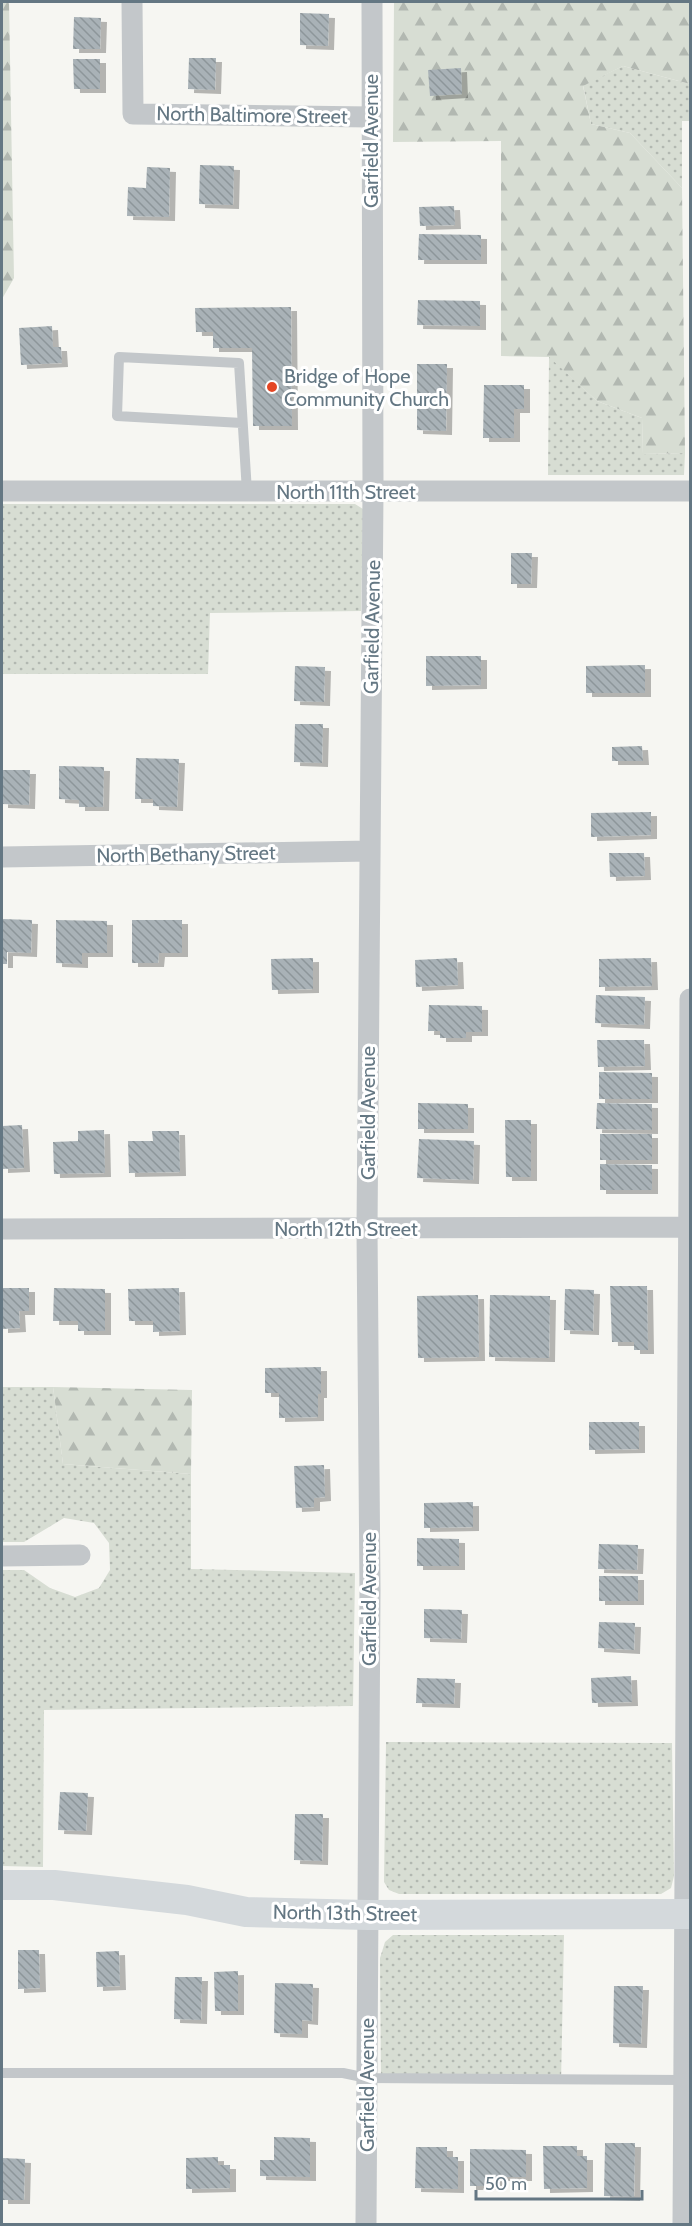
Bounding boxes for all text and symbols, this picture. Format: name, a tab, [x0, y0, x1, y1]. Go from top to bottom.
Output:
street label: Garfield Avenue	[359, 74, 383, 208]
street label: North Baltimore Street	[156, 101, 348, 129]
place label: Bridge of Hope Community Church	[284, 364, 449, 411]
marker: Bridge of Hope Community Church	[265, 380, 279, 394]
street label: North 11th Street	[276, 480, 416, 504]
street label: Garfield Avenue	[359, 560, 385, 694]
street label: North Bethany Street	[96, 840, 276, 868]
street label: Garfield Avenue	[356, 1046, 380, 1180]
street label: North 12th Street	[274, 1217, 418, 1241]
street label: Garfield Avenue	[357, 1532, 381, 1666]
street label: North 13th Street	[273, 1900, 417, 1926]
street label: Garfield Avenue	[355, 2018, 379, 2152]
scale bar	[476, 2163, 642, 2201]
text: 50 m	[485, 2173, 527, 2195]

